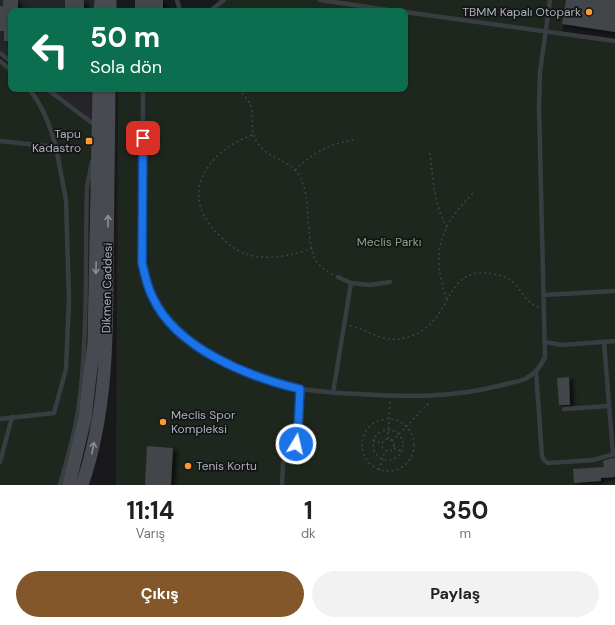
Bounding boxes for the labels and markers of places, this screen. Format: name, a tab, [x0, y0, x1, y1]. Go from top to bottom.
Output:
place label: TBMM Kapalı Otopark	[462, 4, 581, 20]
marker: TBMM Kapalı Otopark	[584, 7, 594, 17]
pin	[126, 121, 160, 155]
place label: Tapu Kadastro	[32, 126, 81, 156]
marker: Tapu Kadastro	[84, 136, 94, 146]
place label: Meclis Spor Kompleksi	[171, 407, 236, 437]
marker: Meclis Spor Kompleksi	[158, 417, 168, 427]
place label: Tenis Kortu	[196, 458, 257, 474]
marker: Tenis Kortu	[183, 461, 193, 471]

